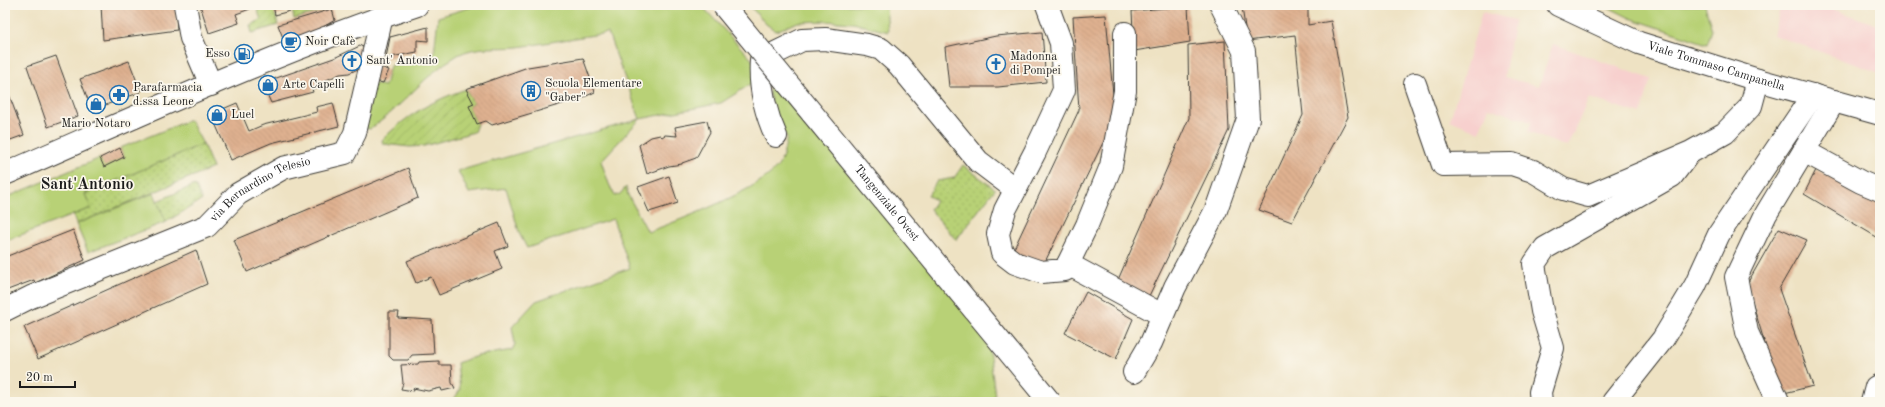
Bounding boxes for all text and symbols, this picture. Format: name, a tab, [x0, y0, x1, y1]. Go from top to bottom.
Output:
cafe icon: Noir Cafè	[280, 31, 302, 53]
place label: Noir Cafè	[305, 36, 356, 48]
street label: Viale Tommaso Campanella	[1646, 40, 1786, 93]
fuel station icon: Esso	[233, 43, 255, 65]
place label: Esso	[205, 48, 230, 60]
church icon: Sant' Antonio	[341, 50, 363, 72]
place label: Madonna di Pompei	[1010, 51, 1061, 77]
church icon: Madonna di Pompei	[985, 53, 1007, 75]
place label: Sant' Antonio	[366, 55, 438, 67]
shop icon: Arte Capelli	[257, 74, 279, 96]
place label: Scuola Elementare "Gaber"	[545, 78, 642, 104]
place label: Arte Capelli	[282, 79, 345, 91]
building icon: Scuola Elementare "Gaber"	[520, 80, 542, 102]
place label: Parafarmacia d.ssa Leone	[133, 82, 202, 108]
pharmacy icon: Parafarmacia d.ssa Leone	[108, 84, 130, 106]
shop icon: Mario Notaro	[85, 93, 107, 115]
shop icon: Luel	[206, 104, 228, 126]
place label: Luel	[231, 109, 254, 121]
place label: Mario Notaro	[61, 118, 131, 130]
street label: via Bernardino Telesio	[208, 156, 312, 225]
street label: Tangenziale Ovest	[852, 163, 921, 244]
district label: Sant'Antonio	[40, 177, 134, 193]
scale bar	[20, 363, 75, 389]
text: 20 m	[26, 372, 53, 384]

